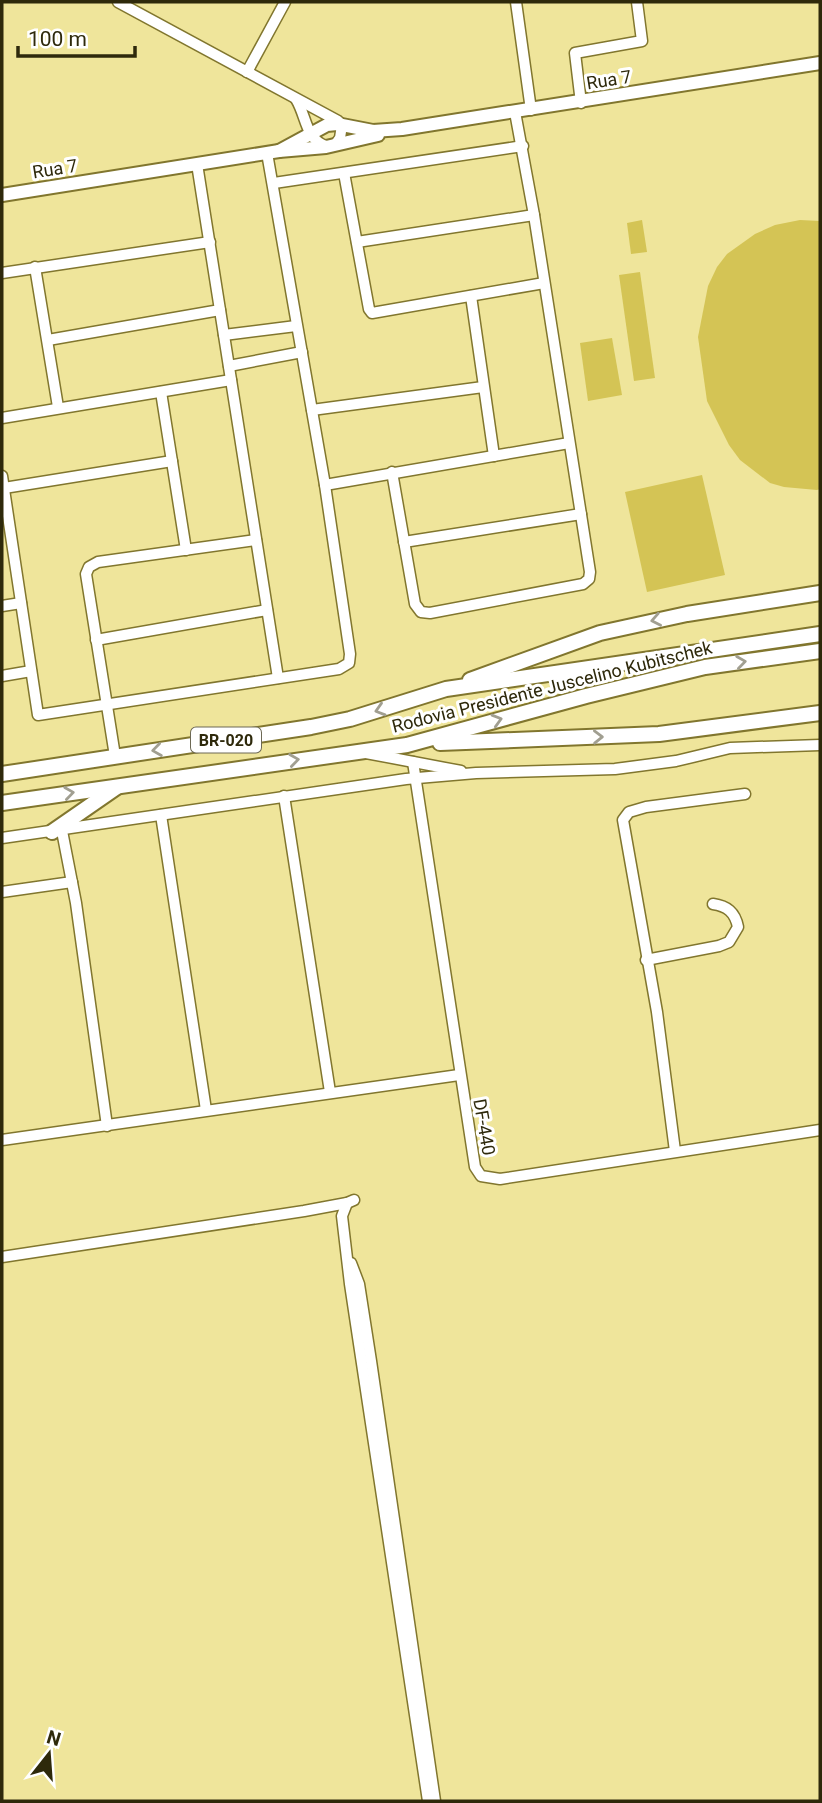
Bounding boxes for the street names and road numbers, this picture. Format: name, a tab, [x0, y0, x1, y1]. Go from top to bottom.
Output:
street label: Rua 7	[585, 66, 633, 93]
street label: Rua 7	[31, 155, 79, 182]
street label: Rodovia Presidente Juscelino Kubitschek	[390, 636, 715, 737]
road number: BR-020	[191, 727, 261, 752]
street label: DF-440	[469, 1097, 500, 1157]

